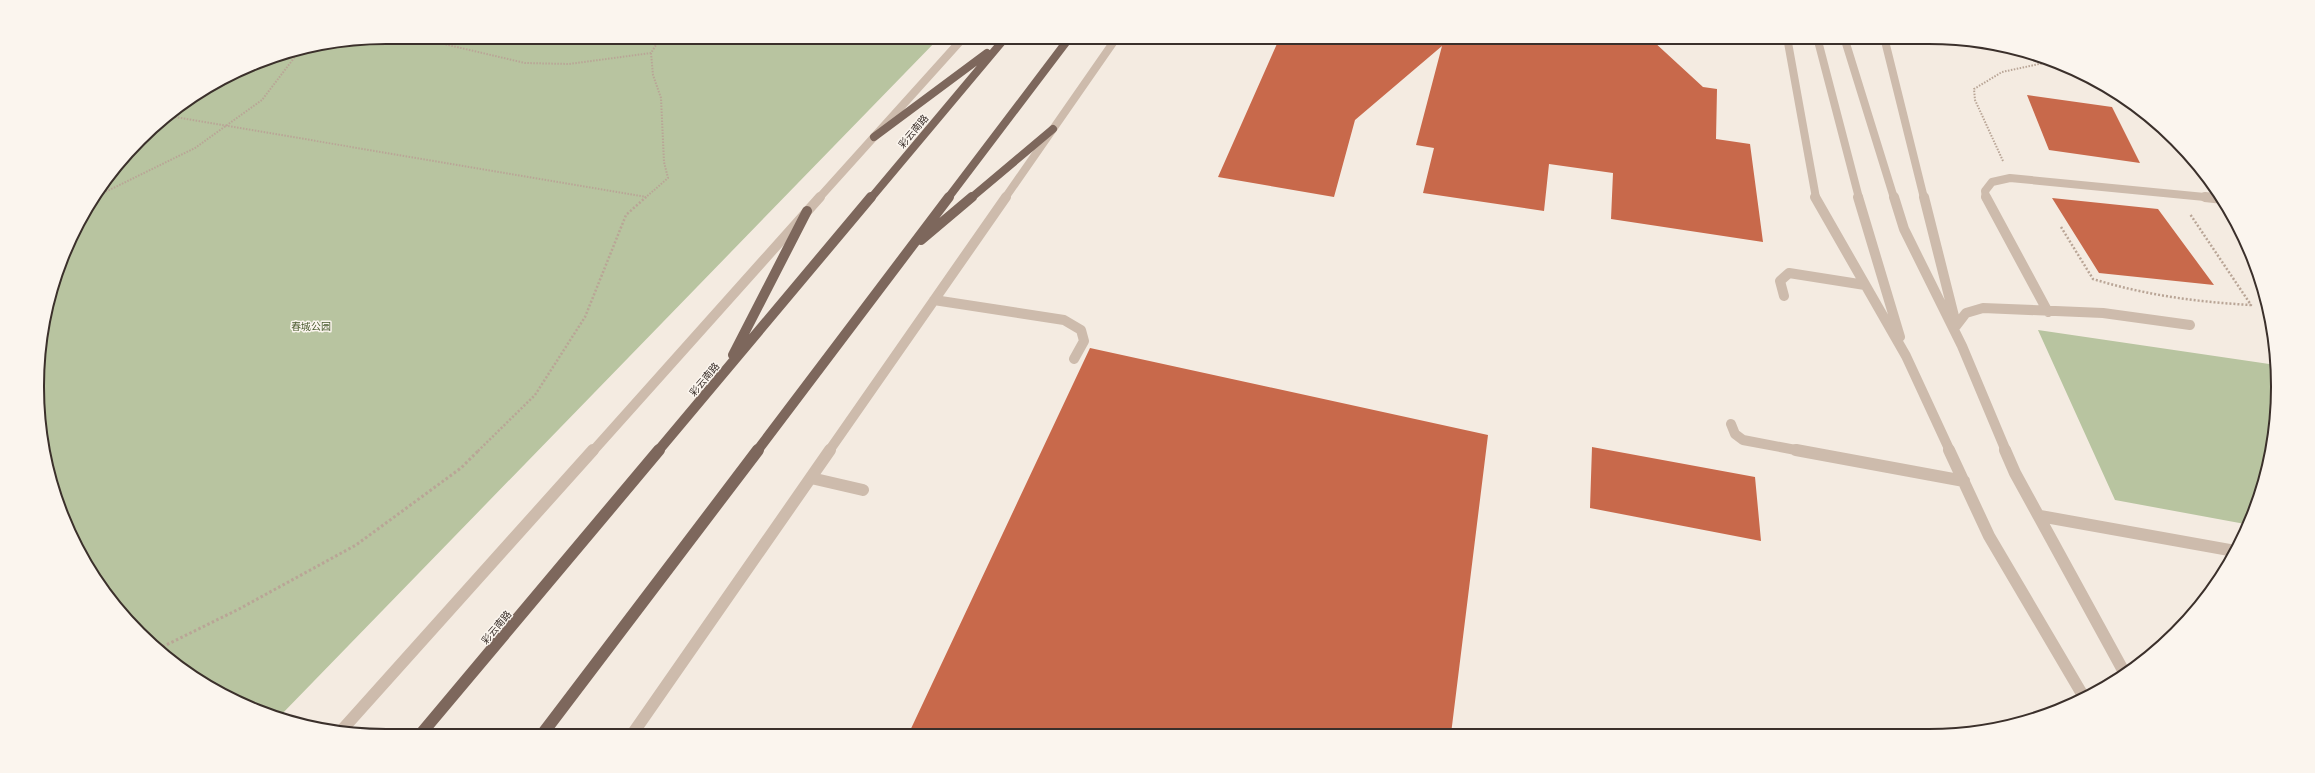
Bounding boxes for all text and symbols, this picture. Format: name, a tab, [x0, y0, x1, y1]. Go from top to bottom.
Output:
street label: 彩云南路	[896, 112, 932, 151]
park label: 春城公园	[291, 321, 331, 334]
street label: 彩云南路	[687, 360, 723, 399]
street label: 彩云南路	[479, 608, 515, 647]

